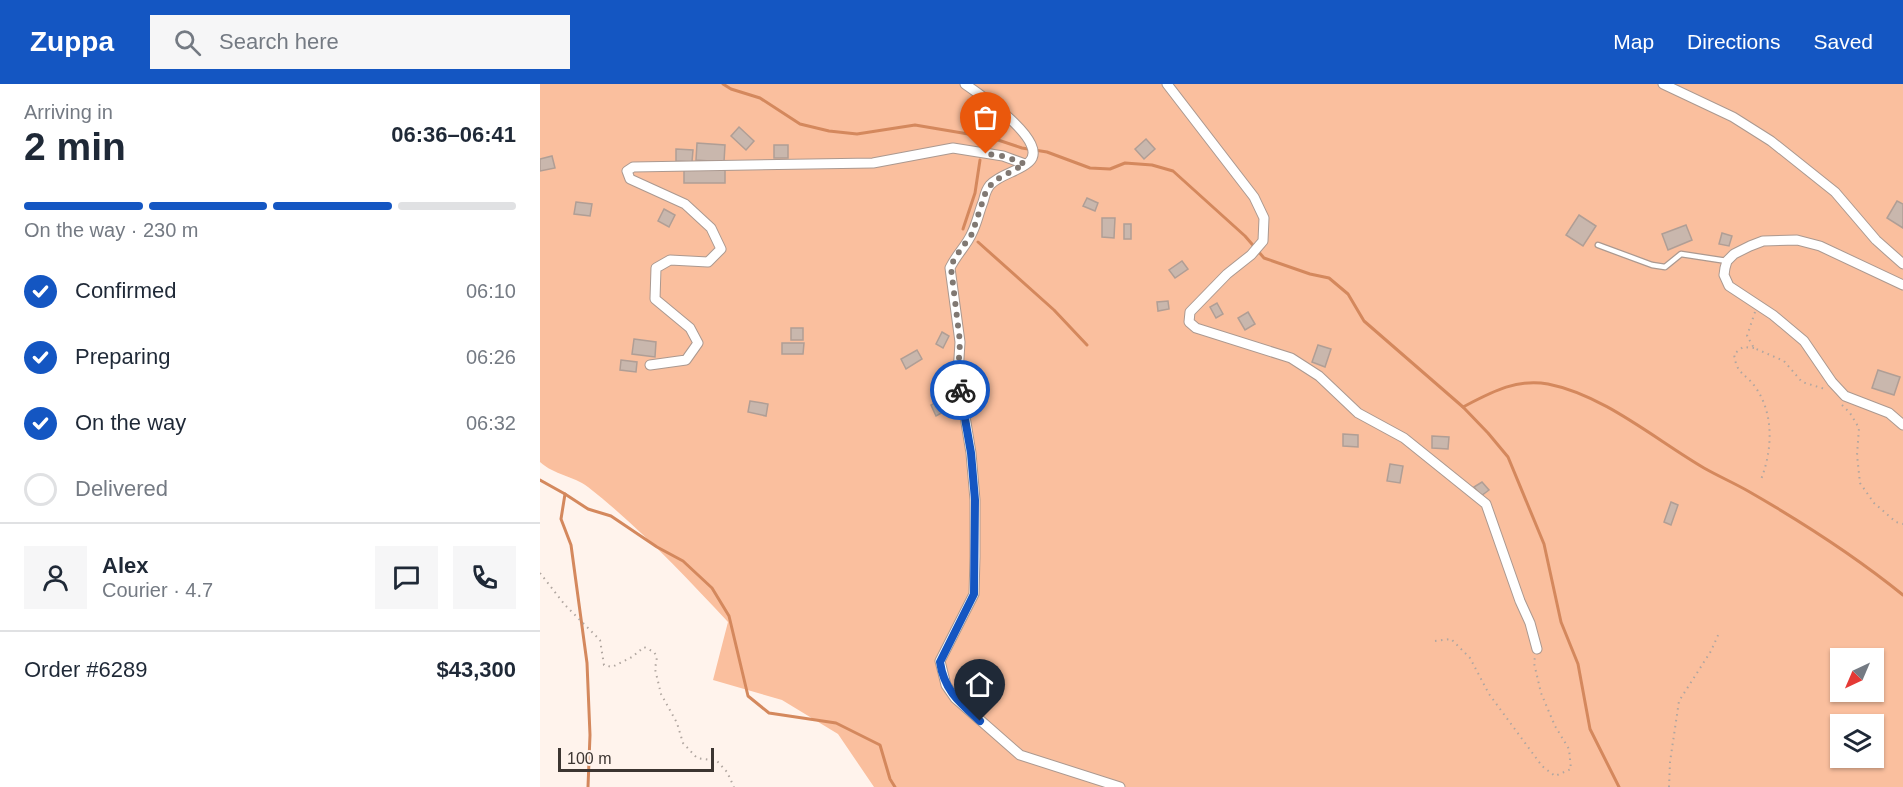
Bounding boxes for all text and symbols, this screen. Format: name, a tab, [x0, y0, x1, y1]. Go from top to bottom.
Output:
search box	[150, 15, 570, 69]
text: Zuppa	[30, 26, 114, 57]
icon: search	[171, 26, 204, 59]
text: Search here	[219, 29, 339, 54]
text: Map	[1613, 30, 1654, 53]
text: Directions	[1687, 30, 1780, 53]
text: Saved	[1813, 30, 1873, 53]
pin	[960, 92, 1011, 154]
text: Arriving in	[24, 101, 113, 123]
icon: bag	[969, 101, 1002, 134]
text: 06:36–06:41	[391, 122, 516, 147]
text: 2 min	[24, 125, 126, 168]
text: On the way · 230 m	[24, 219, 199, 241]
icon: check	[24, 275, 57, 308]
text: Confirmed	[75, 278, 176, 303]
text: 06:10	[466, 280, 516, 302]
icon: check	[24, 341, 57, 374]
text: Preparing	[75, 344, 170, 369]
text: 06:26	[466, 346, 516, 368]
courier	[930, 360, 990, 420]
icon: bike	[944, 374, 977, 407]
icon: check	[24, 407, 57, 440]
text: On the way	[75, 410, 186, 435]
text: 06:32	[466, 412, 516, 434]
text: Delivered	[75, 476, 168, 501]
button: person	[24, 546, 87, 609]
button: chat	[375, 546, 438, 609]
button: phone	[453, 546, 516, 609]
text: Alex	[102, 553, 148, 578]
text: Courier · 4.7	[102, 579, 213, 601]
north arrow	[1830, 648, 1884, 702]
map controls	[1830, 648, 1884, 768]
text: Order #6289	[24, 657, 148, 682]
text: $43,300	[436, 657, 516, 682]
pin	[954, 659, 1005, 721]
icon: home	[963, 668, 996, 701]
button: layers	[1830, 714, 1884, 768]
scale bar	[558, 745, 714, 772]
text: 100 m	[567, 750, 611, 767]

